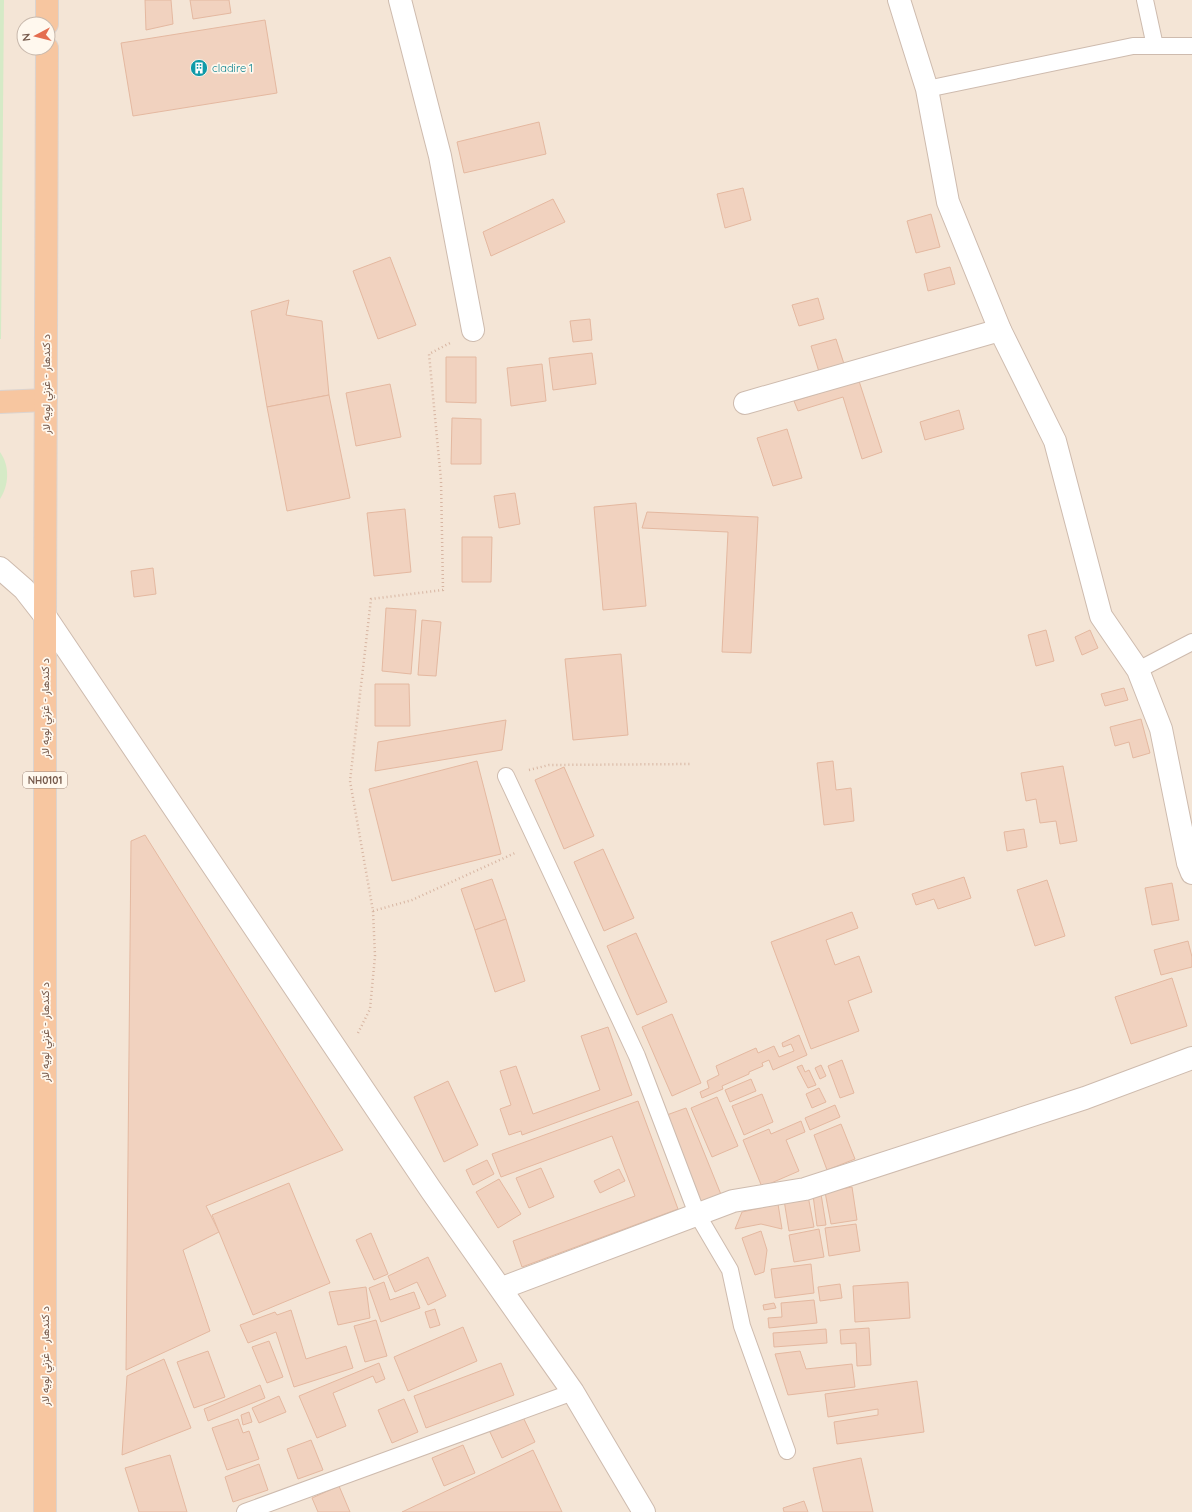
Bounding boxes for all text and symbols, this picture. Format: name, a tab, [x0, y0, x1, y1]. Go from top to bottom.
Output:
north arrow	[16, 16, 56, 56]
text: N	[19, 32, 34, 42]
building icon: cladire 1	[189, 58, 209, 78]
place label: cladire 1	[212, 61, 253, 75]
street label: د کندهار - غزني لويه لار	[39, 334, 56, 435]
street label: د کندهار - غزني لويه لار	[38, 658, 55, 759]
road number: NH0101	[23, 772, 67, 788]
street label: د کندهار - غزني لويه لار	[38, 982, 55, 1083]
street label: د کندهار - غزني لويه لار	[38, 1306, 55, 1407]

